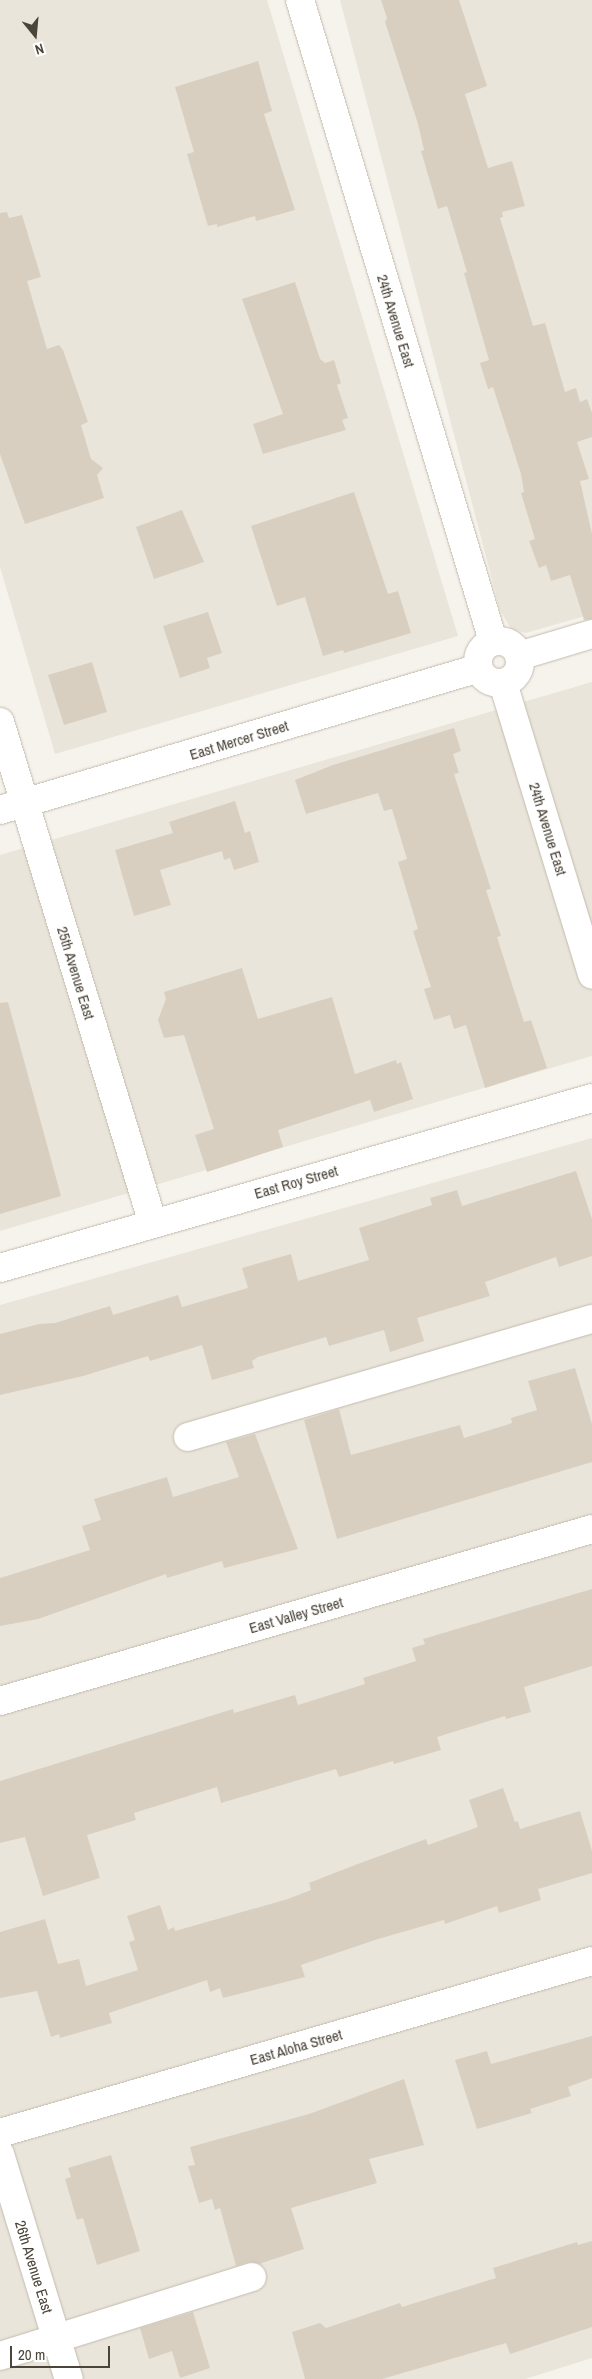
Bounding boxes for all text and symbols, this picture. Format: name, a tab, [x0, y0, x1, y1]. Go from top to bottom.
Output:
north arrow	[10, 10, 60, 60]
text: N	[33, 40, 46, 59]
street label: 24th Avenue East	[373, 272, 419, 370]
street label: East Mercer Street	[187, 716, 291, 764]
street label: 24th Avenue East	[525, 780, 571, 878]
street label: 25th Avenue East	[53, 924, 99, 1022]
street label: East Roy Street	[252, 1161, 340, 1203]
street label: East Valley Street	[247, 1593, 345, 1637]
street label: East Aloha Street	[248, 2025, 344, 2069]
street label: 26th Avenue East	[11, 2218, 57, 2316]
scale bar	[12, 2336, 112, 2368]
text: 20 m	[18, 2344, 45, 2365]

